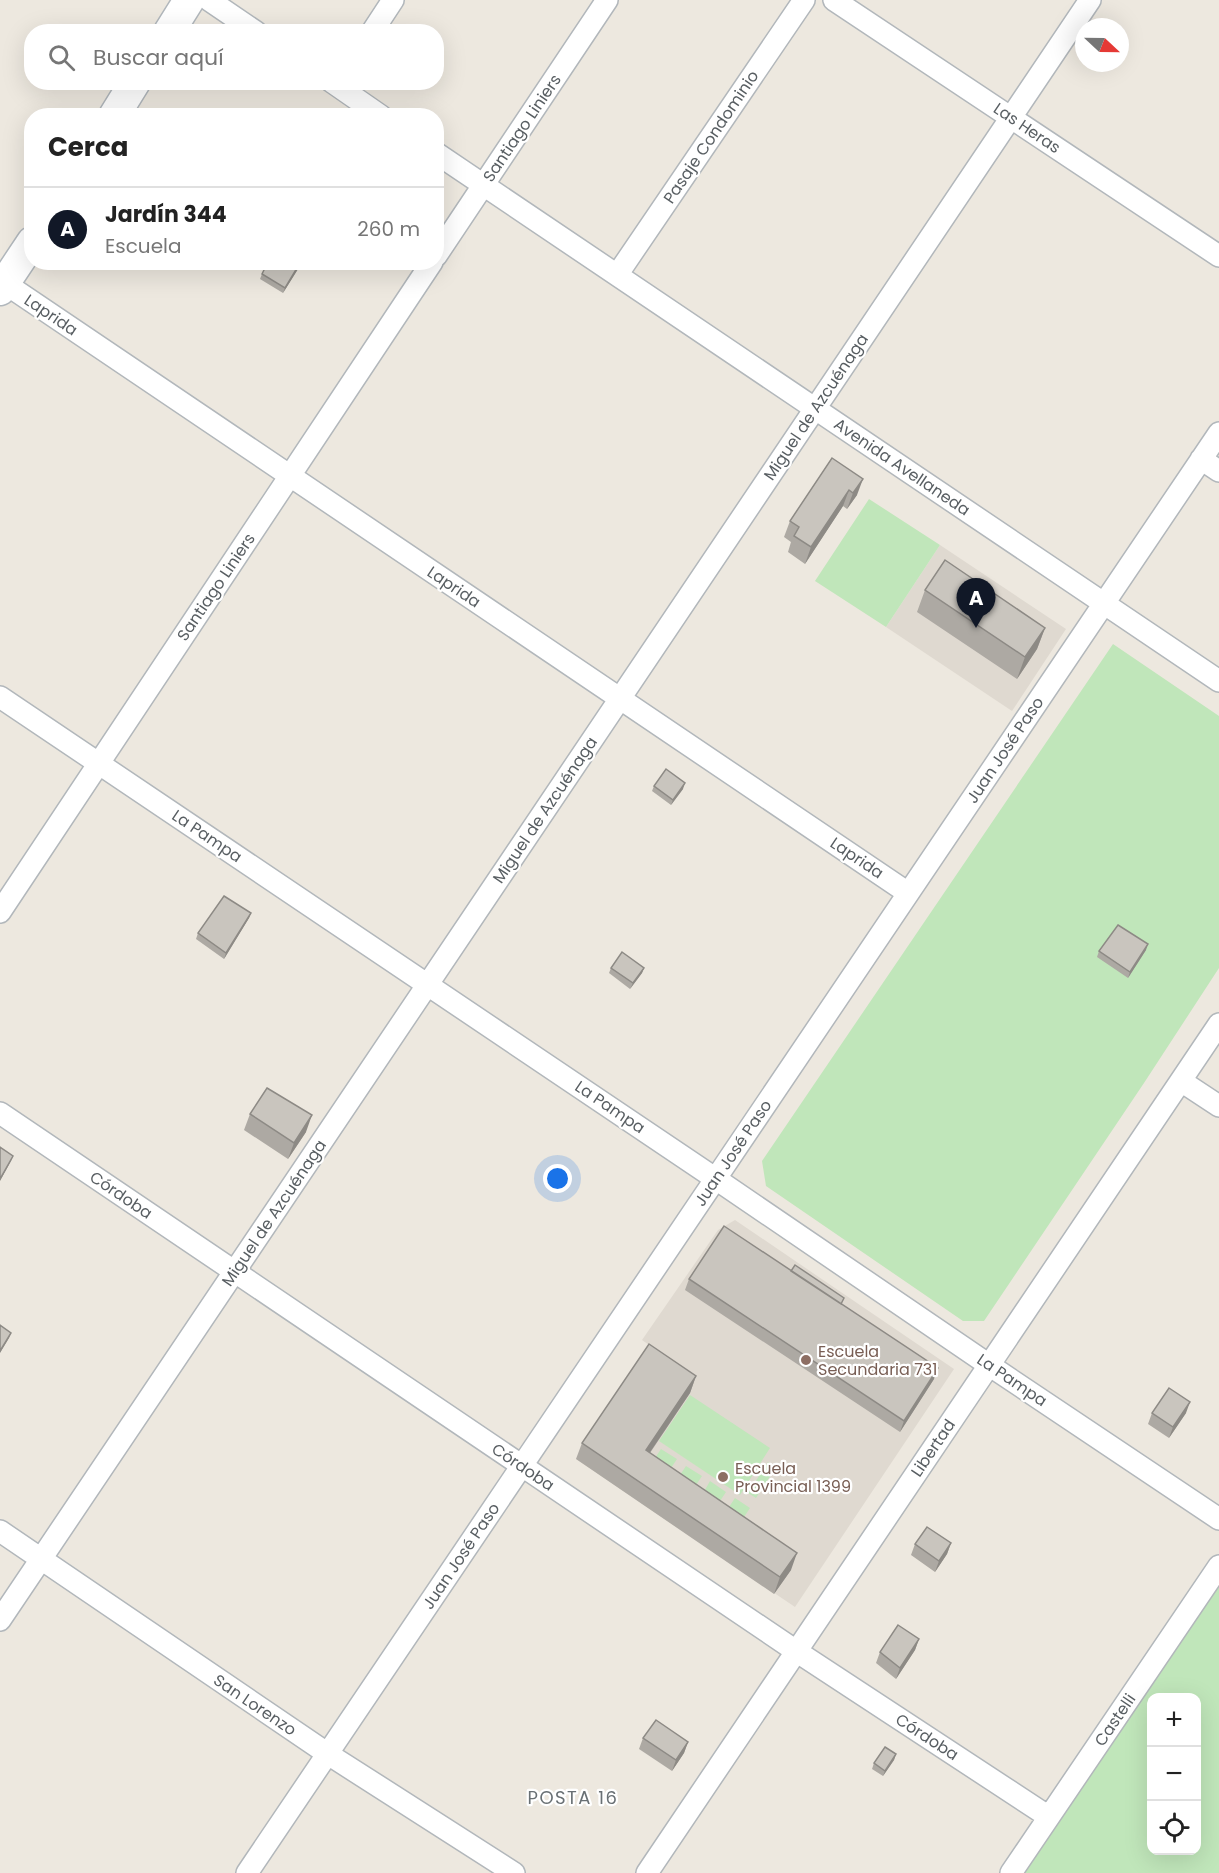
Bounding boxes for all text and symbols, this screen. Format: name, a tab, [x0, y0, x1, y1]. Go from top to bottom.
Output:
north arrow	[1075, 18, 1129, 72]
search box	[24, 24, 444, 90]
icon: search	[45, 41, 78, 74]
text: Buscar aquí	[93, 42, 224, 73]
street label: Pasaje Condominio	[658, 66, 764, 208]
street label: Santiago Liniers	[477, 69, 567, 187]
street label: Las Heras	[989, 97, 1065, 159]
text: Cerca	[48, 129, 128, 165]
text: Jardín 344	[105, 199, 227, 230]
text: A	[60, 215, 75, 243]
text: 260 m	[357, 215, 420, 243]
text: Escuela	[105, 232, 181, 260]
street label: Laprida	[20, 289, 82, 341]
street label: Miguel de Azcuénaga	[758, 329, 874, 485]
street label: Avenida Avellaneda	[829, 413, 975, 521]
street label: Santiago Liniers	[171, 528, 261, 646]
street label: Laprida	[423, 561, 485, 613]
pin: A	[956, 578, 996, 628]
street label: Juan José Paso	[961, 692, 1049, 808]
street label: Miguel de Azcuénaga	[487, 732, 603, 888]
street label: La Pampa	[167, 804, 247, 868]
street label: Laprida	[826, 832, 888, 884]
street label: La Pampa	[570, 1075, 650, 1139]
street label: Juan José Paso	[689, 1095, 777, 1211]
street label: Miguel de Azcuénaga	[216, 1135, 332, 1291]
your location	[543, 1164, 572, 1193]
street label: Córdoba	[85, 1166, 157, 1224]
place label: Escuela Secundaria 731	[818, 1340, 937, 1381]
street label: La Pampa	[972, 1348, 1052, 1412]
marker: Escuela Secundaria 731	[799, 1353, 813, 1367]
street label: Libertad	[905, 1415, 961, 1481]
street label: Córdoba	[487, 1438, 559, 1496]
place label: Escuela Provincial 1399	[735, 1457, 851, 1498]
marker: Escuela Provincial 1399	[716, 1470, 730, 1484]
street label: Juan José Paso	[417, 1498, 505, 1614]
street label: San Lorenzo	[209, 1669, 301, 1741]
street label: Castelli	[1089, 1689, 1141, 1751]
map controls	[1147, 1693, 1201, 1855]
button: +	[1147, 1693, 1201, 1747]
street label: Córdoba	[891, 1708, 963, 1766]
button: −	[1147, 1747, 1201, 1801]
district label: POSTA 16	[527, 1785, 619, 1810]
button: locate	[1147, 1801, 1201, 1855]

